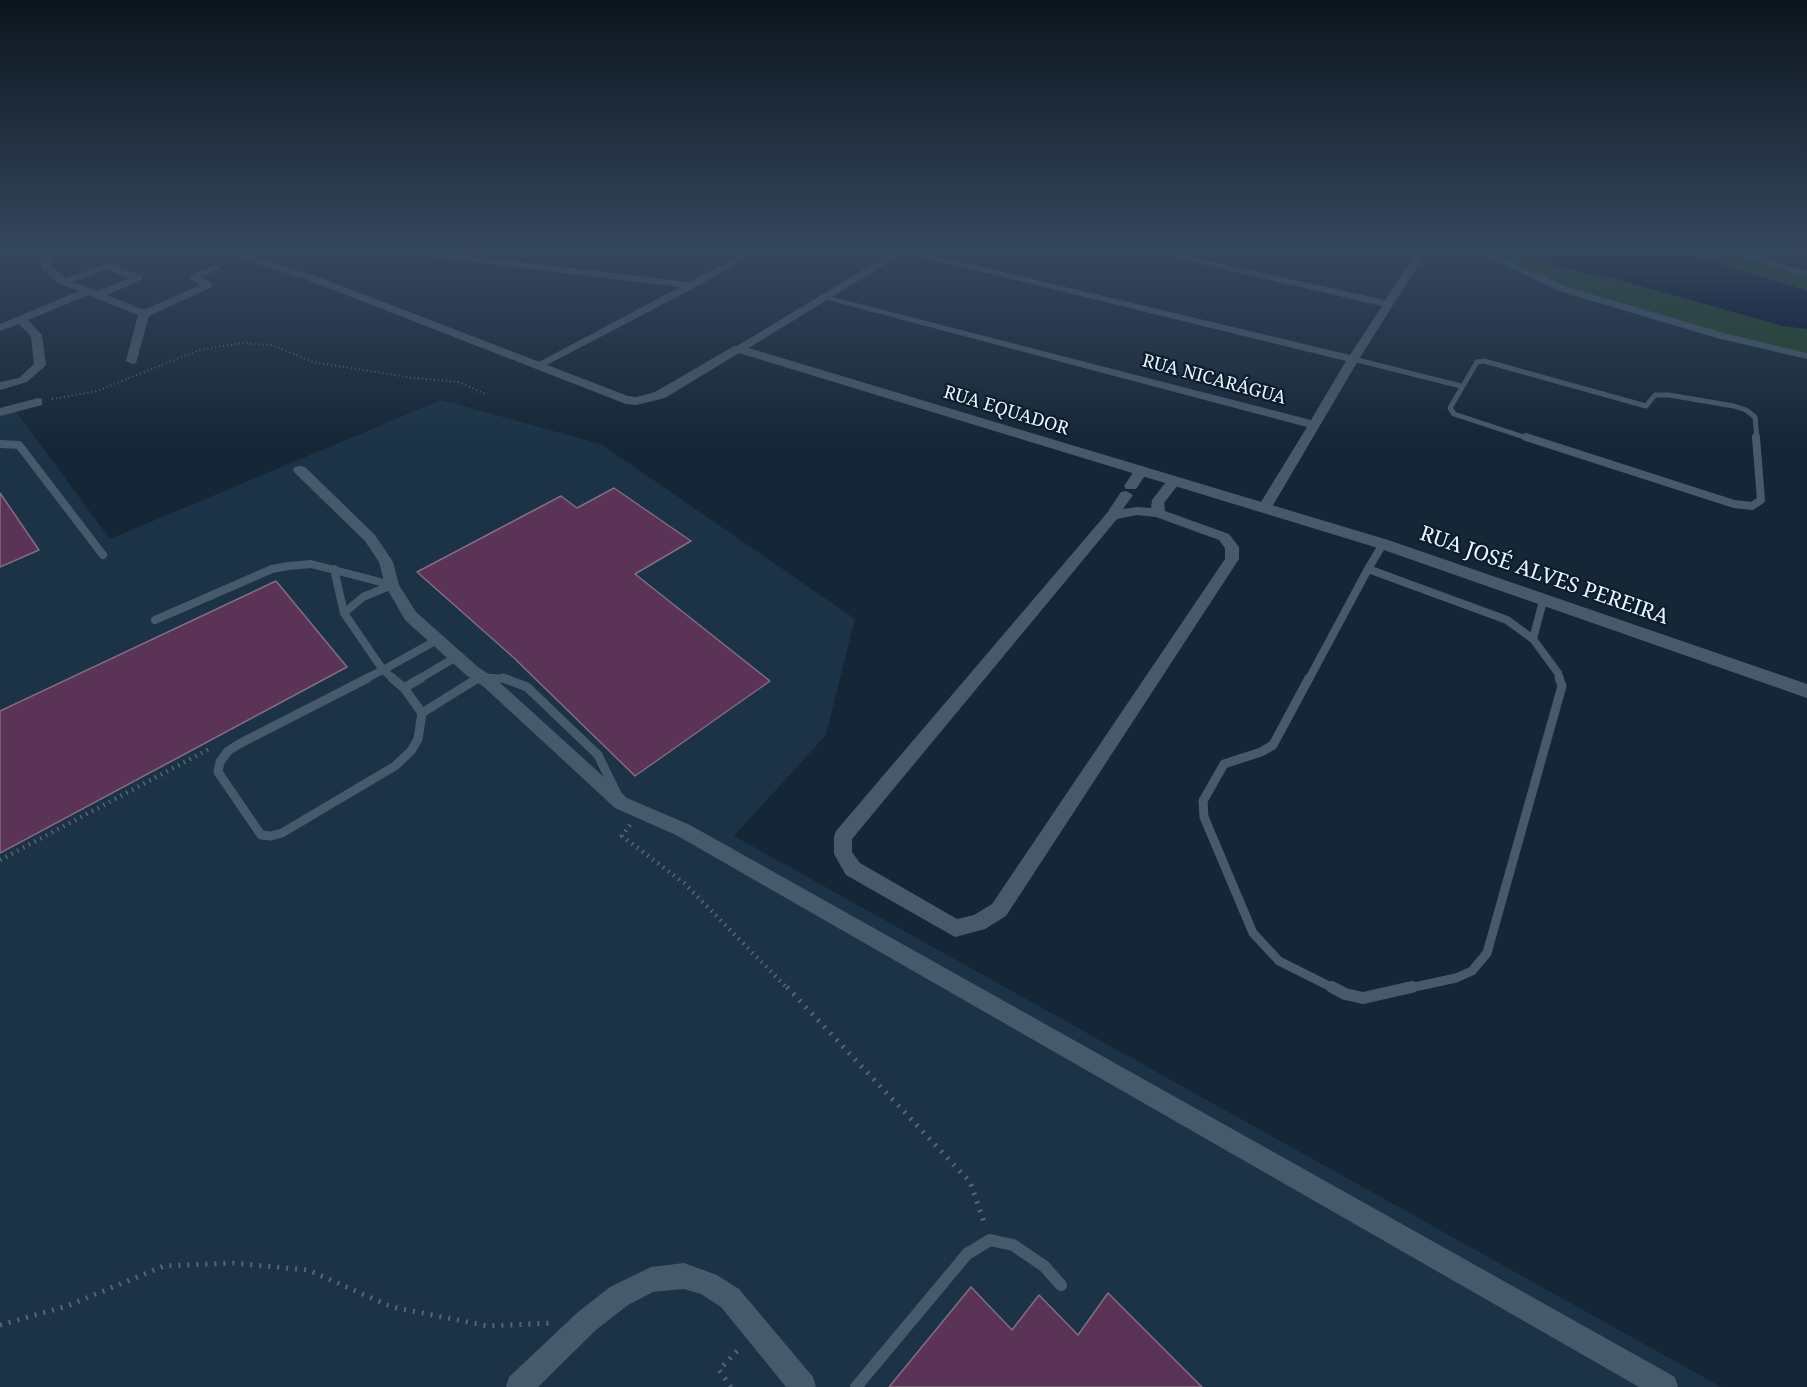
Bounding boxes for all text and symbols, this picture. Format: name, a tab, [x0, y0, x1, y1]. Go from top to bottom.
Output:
street label: RUA NICARÁGUA	[1140, 350, 1288, 410]
street label: RUA EQUADOR	[941, 382, 1071, 440]
street label: RUA JOSÉ ALVES PEREIRA	[1416, 522, 1672, 630]

